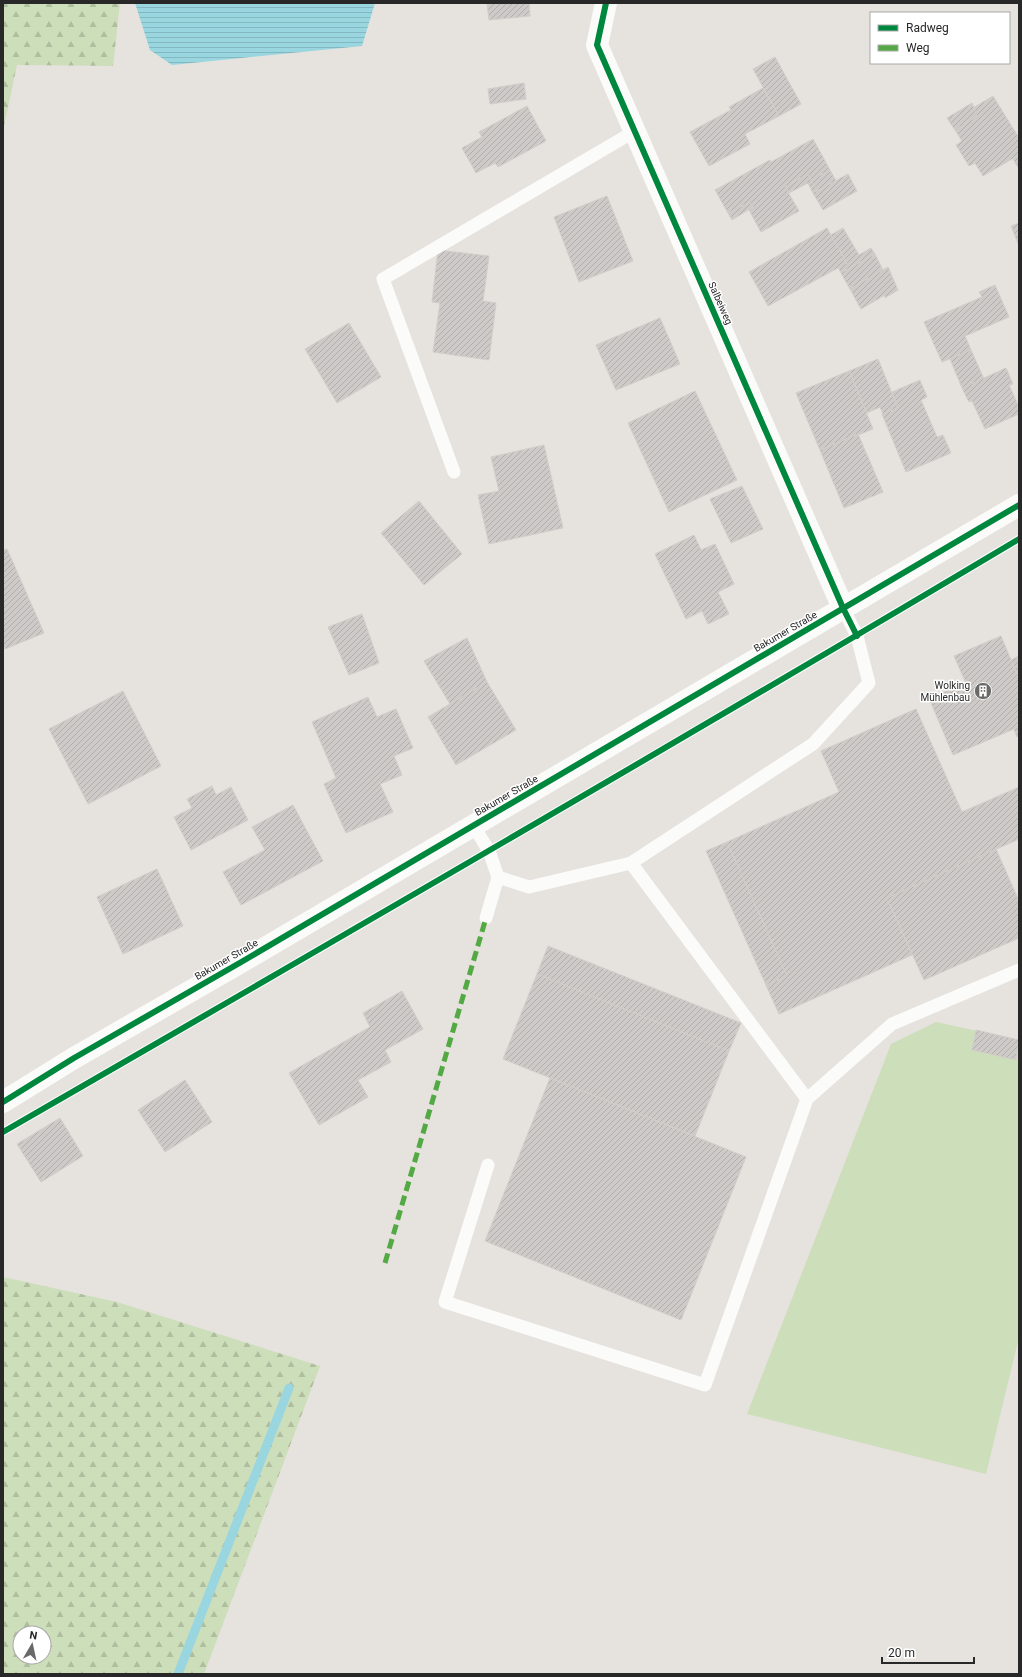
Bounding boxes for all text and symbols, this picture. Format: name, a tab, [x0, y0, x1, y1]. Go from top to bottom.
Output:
legend	[870, 12, 1010, 64]
text: Radweg	[906, 21, 949, 35]
text: Weg	[906, 41, 930, 55]
street label: Salbeiweg	[706, 280, 735, 326]
street label: Bakumer Straße	[752, 609, 819, 654]
place label: Wolking Mühlenbau	[920, 680, 970, 703]
building icon: Wolking Mühlenbau	[973, 681, 993, 701]
street label: Bakumer Straße	[473, 773, 540, 818]
street label: Bakumer Straße	[193, 937, 260, 982]
north arrow	[12, 1625, 52, 1665]
text: N	[29, 1629, 39, 1643]
scale bar	[882, 1639, 974, 1665]
text: 20 m	[888, 1646, 915, 1660]

